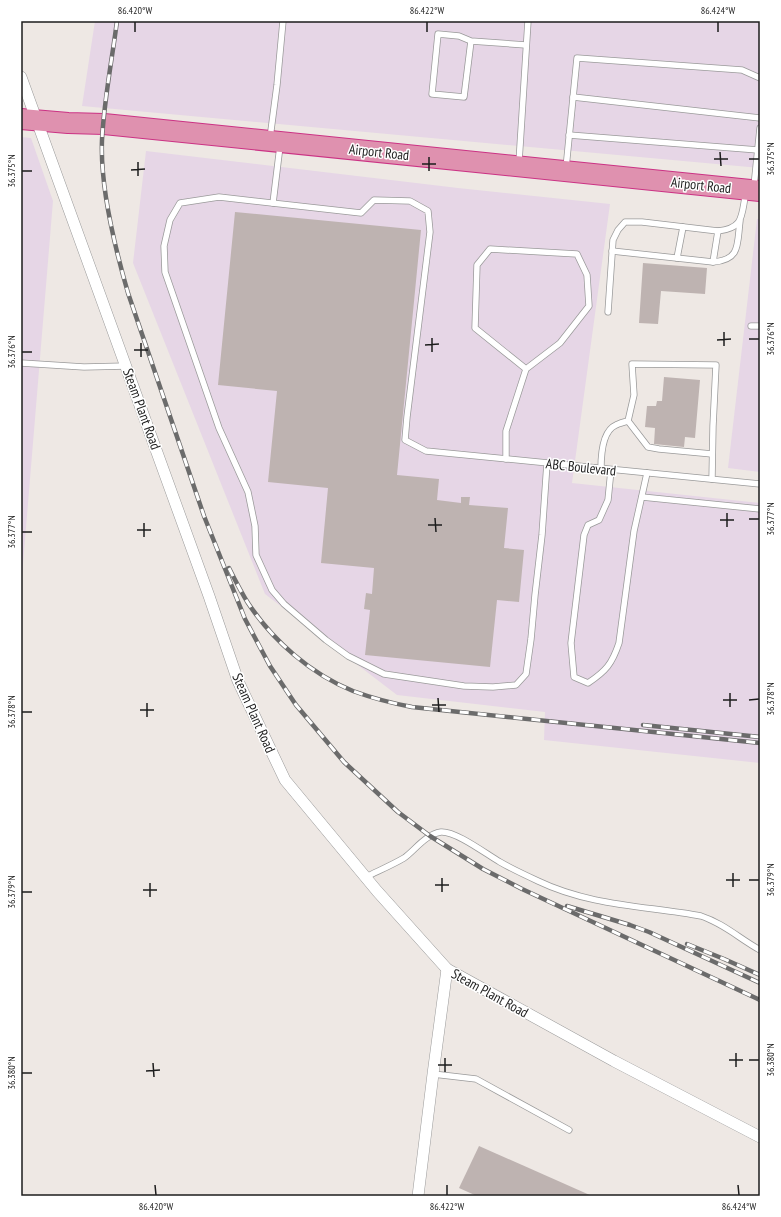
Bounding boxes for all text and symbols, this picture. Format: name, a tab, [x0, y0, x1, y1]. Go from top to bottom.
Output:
text: 86.420°W	[118, 4, 152, 17]
text: 86.422°W	[410, 4, 444, 17]
text: 86.424°W	[701, 4, 735, 17]
street label: Airport Road	[348, 140, 410, 164]
text: 36.375°N	[764, 142, 777, 176]
text: 36.375°N	[5, 154, 18, 188]
street label: Airport Road	[670, 173, 732, 197]
text: 36.376°N	[764, 322, 777, 356]
text: 36.376°N	[5, 335, 18, 369]
street label: Steam Plant Road	[119, 366, 165, 452]
street label: ABC Boulevard	[545, 454, 617, 480]
text: 36.377°N	[764, 502, 777, 536]
text: 36.377°N	[5, 515, 18, 549]
street label: Steam Plant Road	[228, 670, 280, 756]
text: 36.378°N	[764, 682, 777, 716]
text: 36.378°N	[5, 695, 18, 729]
text: 36.379°N	[764, 863, 777, 897]
text: 36.379°N	[5, 875, 18, 909]
street label: Steam Plant Road	[448, 964, 532, 1022]
text: 36.380°N	[764, 1043, 777, 1077]
text: 36.380°N	[5, 1056, 18, 1090]
text: 86.420°W	[139, 1200, 173, 1213]
text: 86.422°W	[430, 1200, 464, 1213]
text: 86.424°W	[722, 1200, 756, 1213]

